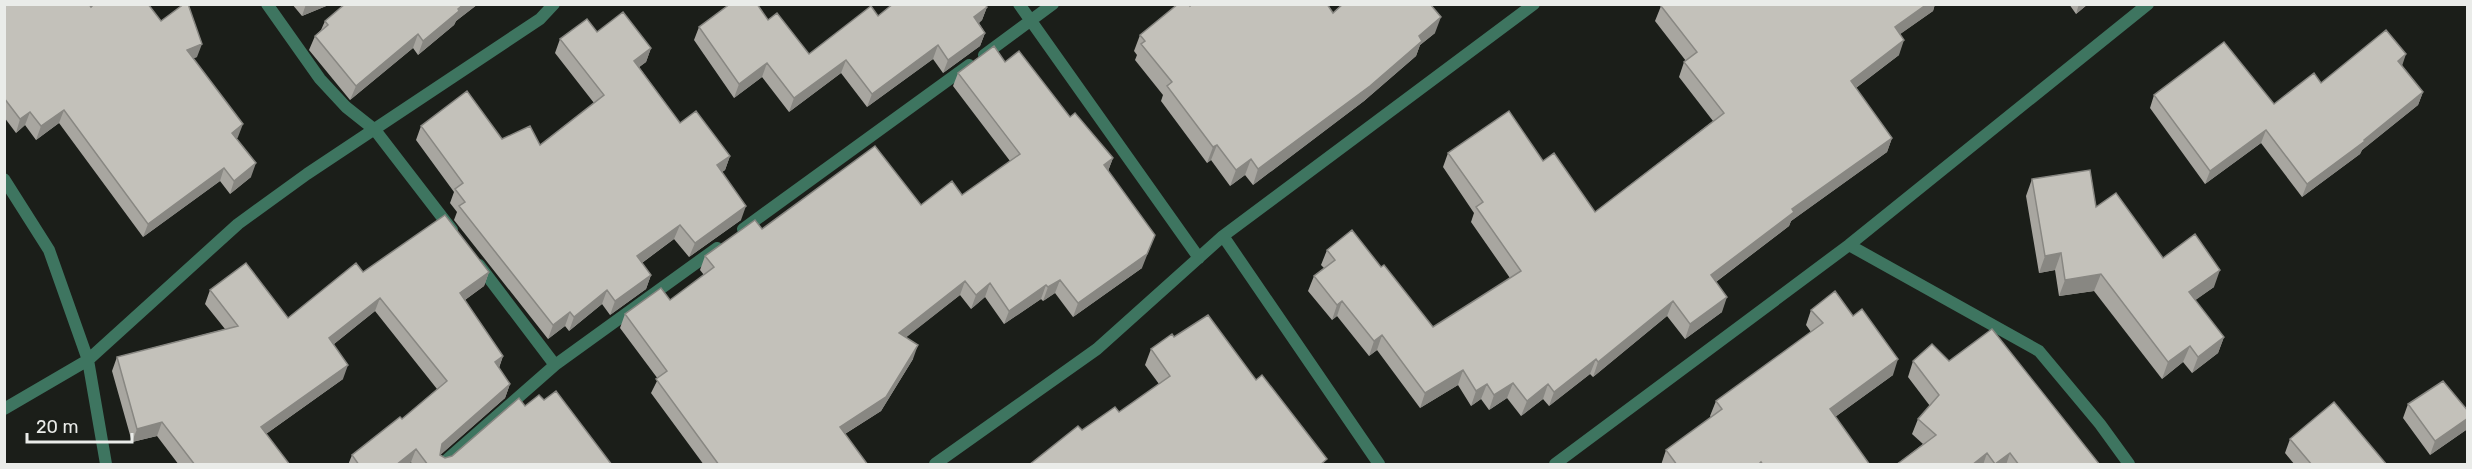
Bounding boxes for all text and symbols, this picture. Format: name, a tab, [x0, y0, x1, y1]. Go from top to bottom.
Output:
scale bar	[27, 406, 132, 444]
text: 20 m	[36, 416, 78, 438]

